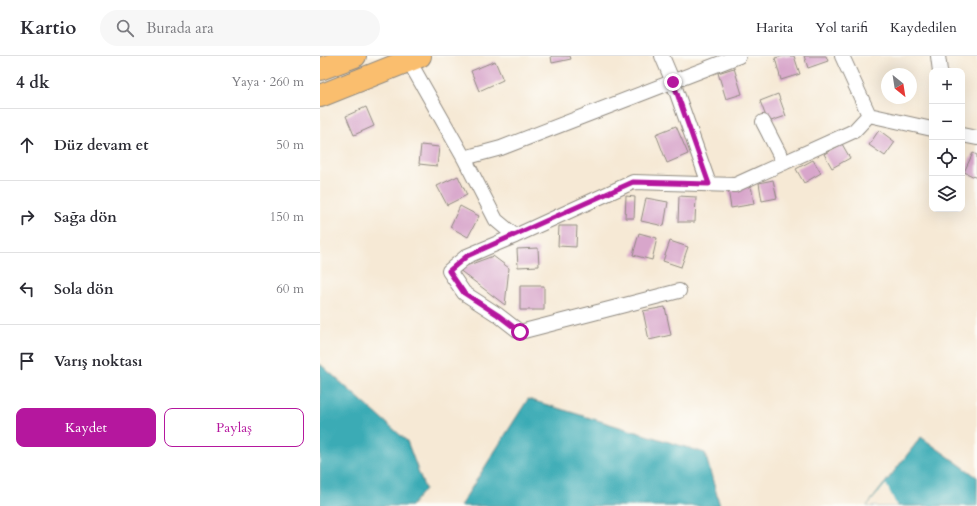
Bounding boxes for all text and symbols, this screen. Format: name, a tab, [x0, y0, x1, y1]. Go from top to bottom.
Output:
search box	[100, 10, 380, 46]
text: Kartio	[20, 15, 76, 41]
icon: search	[114, 17, 136, 39]
text: Burada ara	[146, 18, 214, 38]
text: Harita	[756, 18, 793, 37]
text: Yol tarifi	[815, 18, 868, 37]
text: Kaydedilen	[890, 18, 957, 37]
north arrow	[881, 68, 917, 104]
map controls	[929, 68, 965, 212]
button: +	[929, 68, 965, 104]
text: 4 dk	[16, 71, 50, 94]
text: Yaya · 260 m	[231, 73, 304, 91]
route end	[664, 73, 682, 91]
button: −	[929, 104, 965, 140]
icon: ahead	[16, 134, 38, 156]
text: Düz devam et	[54, 135, 149, 155]
text: 50 m	[276, 136, 304, 154]
button: locate	[929, 140, 965, 176]
button: layers	[929, 176, 965, 212]
icon: right	[16, 206, 38, 228]
text: Sağa dön	[54, 207, 117, 227]
text: 150 m	[270, 208, 304, 226]
icon: left	[16, 278, 38, 300]
text: Sola dön	[54, 279, 114, 299]
text: 60 m	[276, 280, 304, 298]
route start	[511, 323, 529, 341]
icon: arrive	[16, 350, 38, 372]
text: Varış noktası	[54, 351, 143, 371]
button: Kaydet	[16, 408, 156, 447]
button: Paylaş	[164, 408, 304, 447]

